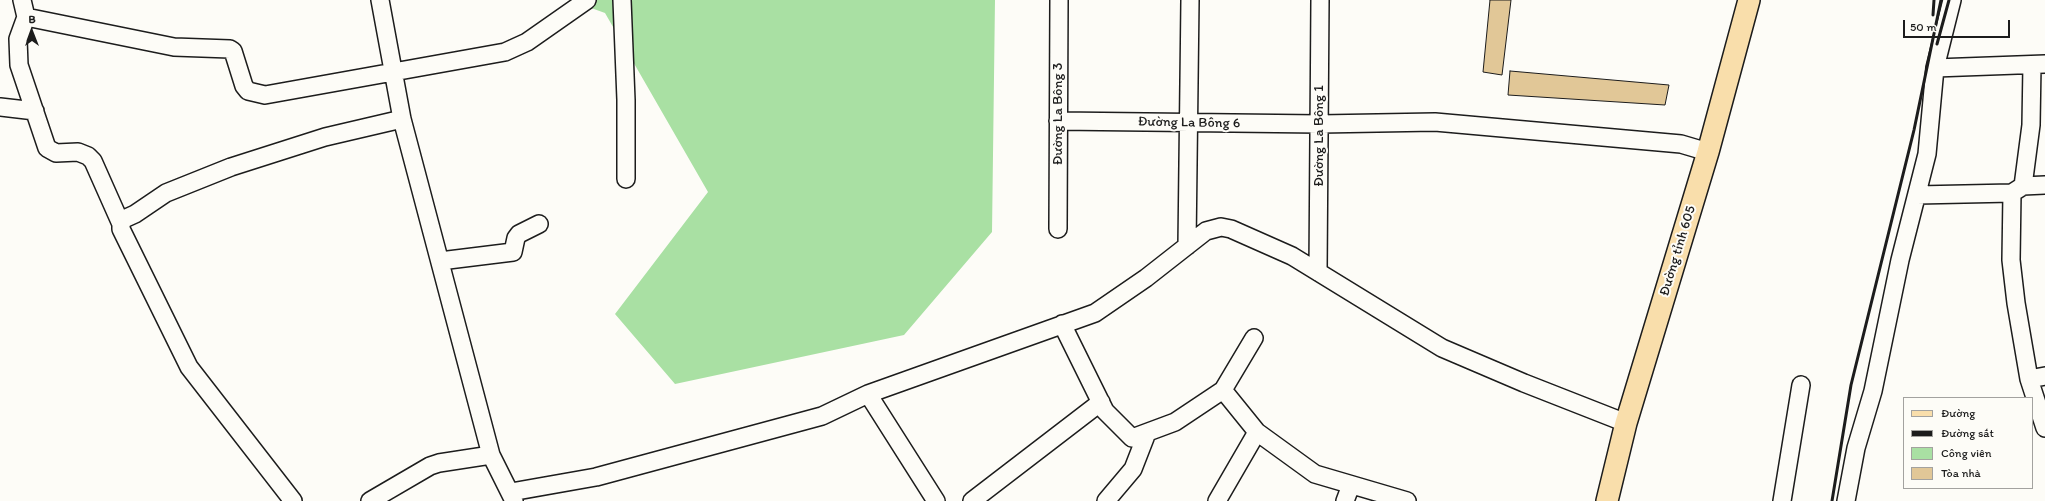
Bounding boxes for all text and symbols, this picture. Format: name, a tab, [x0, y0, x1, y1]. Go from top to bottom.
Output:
north arrow	[12, 12, 52, 52]
scale bar	[1905, 12, 2012, 38]
text: B	[28, 13, 36, 26]
text: 50 m	[1910, 20, 1936, 34]
street label: Đường La Bông 3	[1050, 63, 1066, 165]
street label: Đường La Bông 1	[1311, 85, 1327, 187]
street label: Đường La Bông 6	[1138, 114, 1240, 132]
street label: Đường tỉnh 605	[1656, 204, 1700, 298]
legend	[1903, 397, 2033, 489]
text: Đường	[1941, 406, 1975, 420]
text: Đường sắt	[1941, 426, 1994, 440]
text: Công viên	[1941, 446, 1992, 460]
text: Tòa nhà	[1941, 466, 1981, 480]

